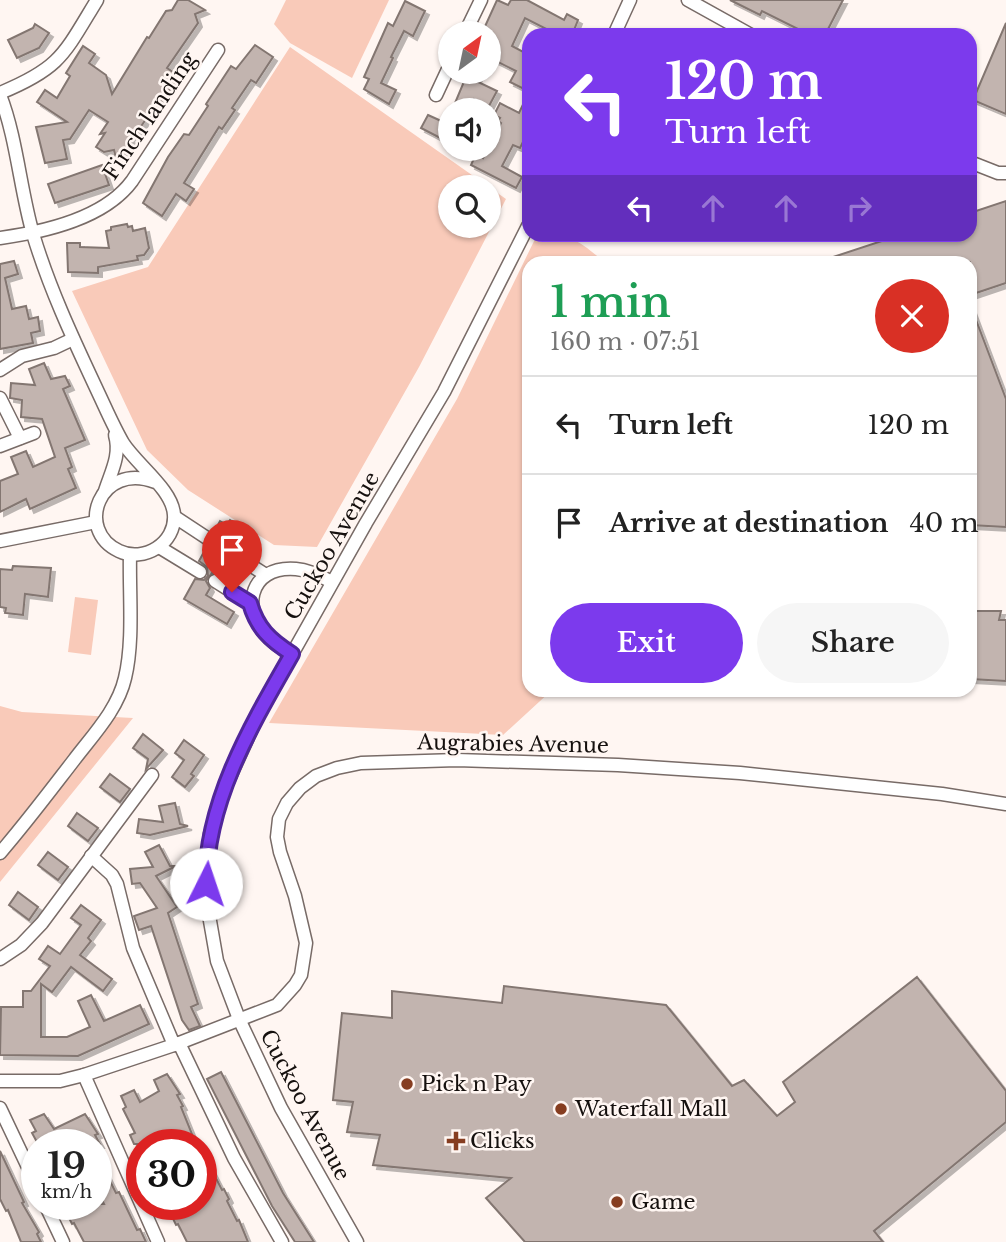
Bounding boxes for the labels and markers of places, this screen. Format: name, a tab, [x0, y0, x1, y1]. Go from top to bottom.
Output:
pin	[202, 520, 262, 592]
place label: Pick n Pay	[421, 1071, 532, 1097]
marker: Pick n Pay	[399, 1076, 415, 1092]
place label: Waterfall Mall	[574, 1096, 728, 1122]
marker: Waterfall Mall	[553, 1101, 569, 1117]
place label: Clicks	[470, 1128, 535, 1154]
marker: Clicks	[448, 1133, 464, 1149]
place label: Game	[631, 1189, 695, 1215]
marker: Game	[609, 1194, 625, 1210]

